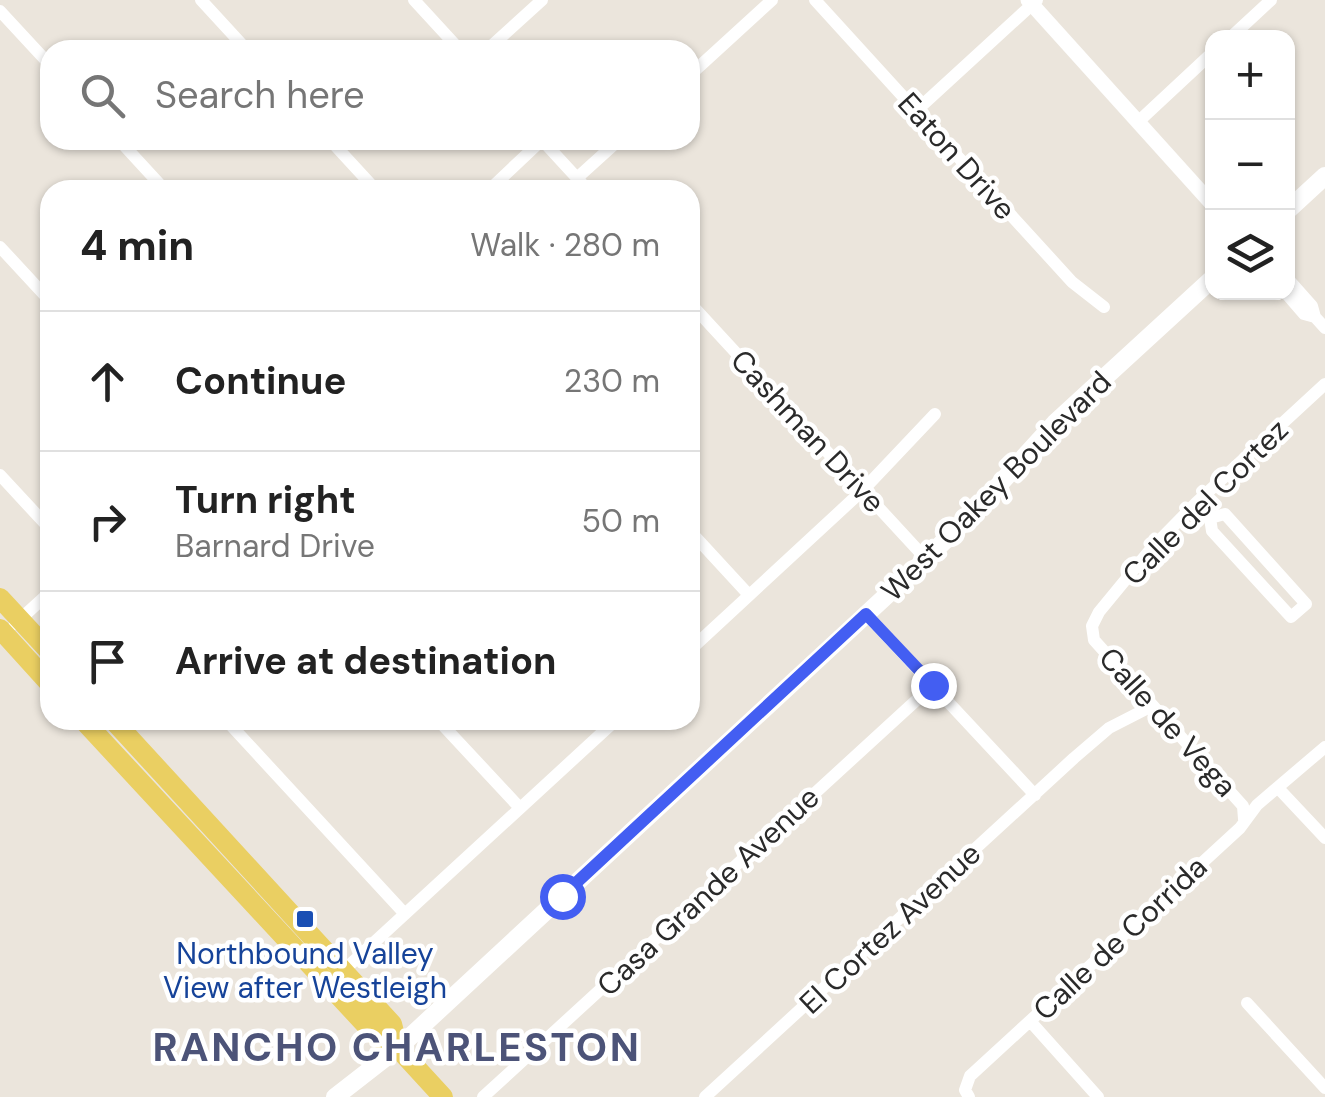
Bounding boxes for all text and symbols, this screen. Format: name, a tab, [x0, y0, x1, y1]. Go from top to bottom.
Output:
map controls	[1205, 30, 1295, 300]
button: +	[1205, 30, 1295, 120]
search box	[40, 40, 700, 150]
icon: search	[75, 68, 130, 123]
text: Search here	[155, 70, 365, 120]
street label: Eaton Drive	[890, 84, 1024, 228]
button: −	[1205, 120, 1295, 210]
button: layers	[1205, 210, 1295, 300]
text: 4 min	[80, 218, 194, 273]
text: Walk · 280 m	[470, 224, 660, 266]
street label: Cashman Drive	[722, 341, 894, 521]
icon: ahead	[80, 354, 135, 409]
text: Continue	[175, 356, 346, 406]
text: 230 m	[564, 360, 660, 402]
street label: West Oakey Boulevard	[873, 363, 1119, 609]
street label: Calle del Cortez	[1114, 411, 1296, 593]
text: Turn right	[175, 475, 356, 525]
icon: right	[80, 494, 135, 549]
text: 50 m	[582, 500, 660, 542]
text: Barnard Drive	[175, 525, 375, 567]
icon: arrive	[80, 634, 135, 689]
text: Arrive at destination	[175, 636, 557, 686]
street label: Calle de Vega	[1091, 639, 1245, 805]
route end	[911, 663, 957, 709]
street label: Casa Grande Avenue	[589, 778, 827, 1004]
street label: El Cortez Avenue	[791, 834, 989, 1022]
street label: Calle de Corrida	[1025, 847, 1215, 1029]
route start	[540, 874, 586, 920]
marker: Northbound Valley View after Westleigh	[294, 908, 316, 930]
place label: Northbound Valley View after Westleigh	[163, 934, 447, 1007]
district label: RANCHO CHARLESTON	[153, 1021, 641, 1073]

